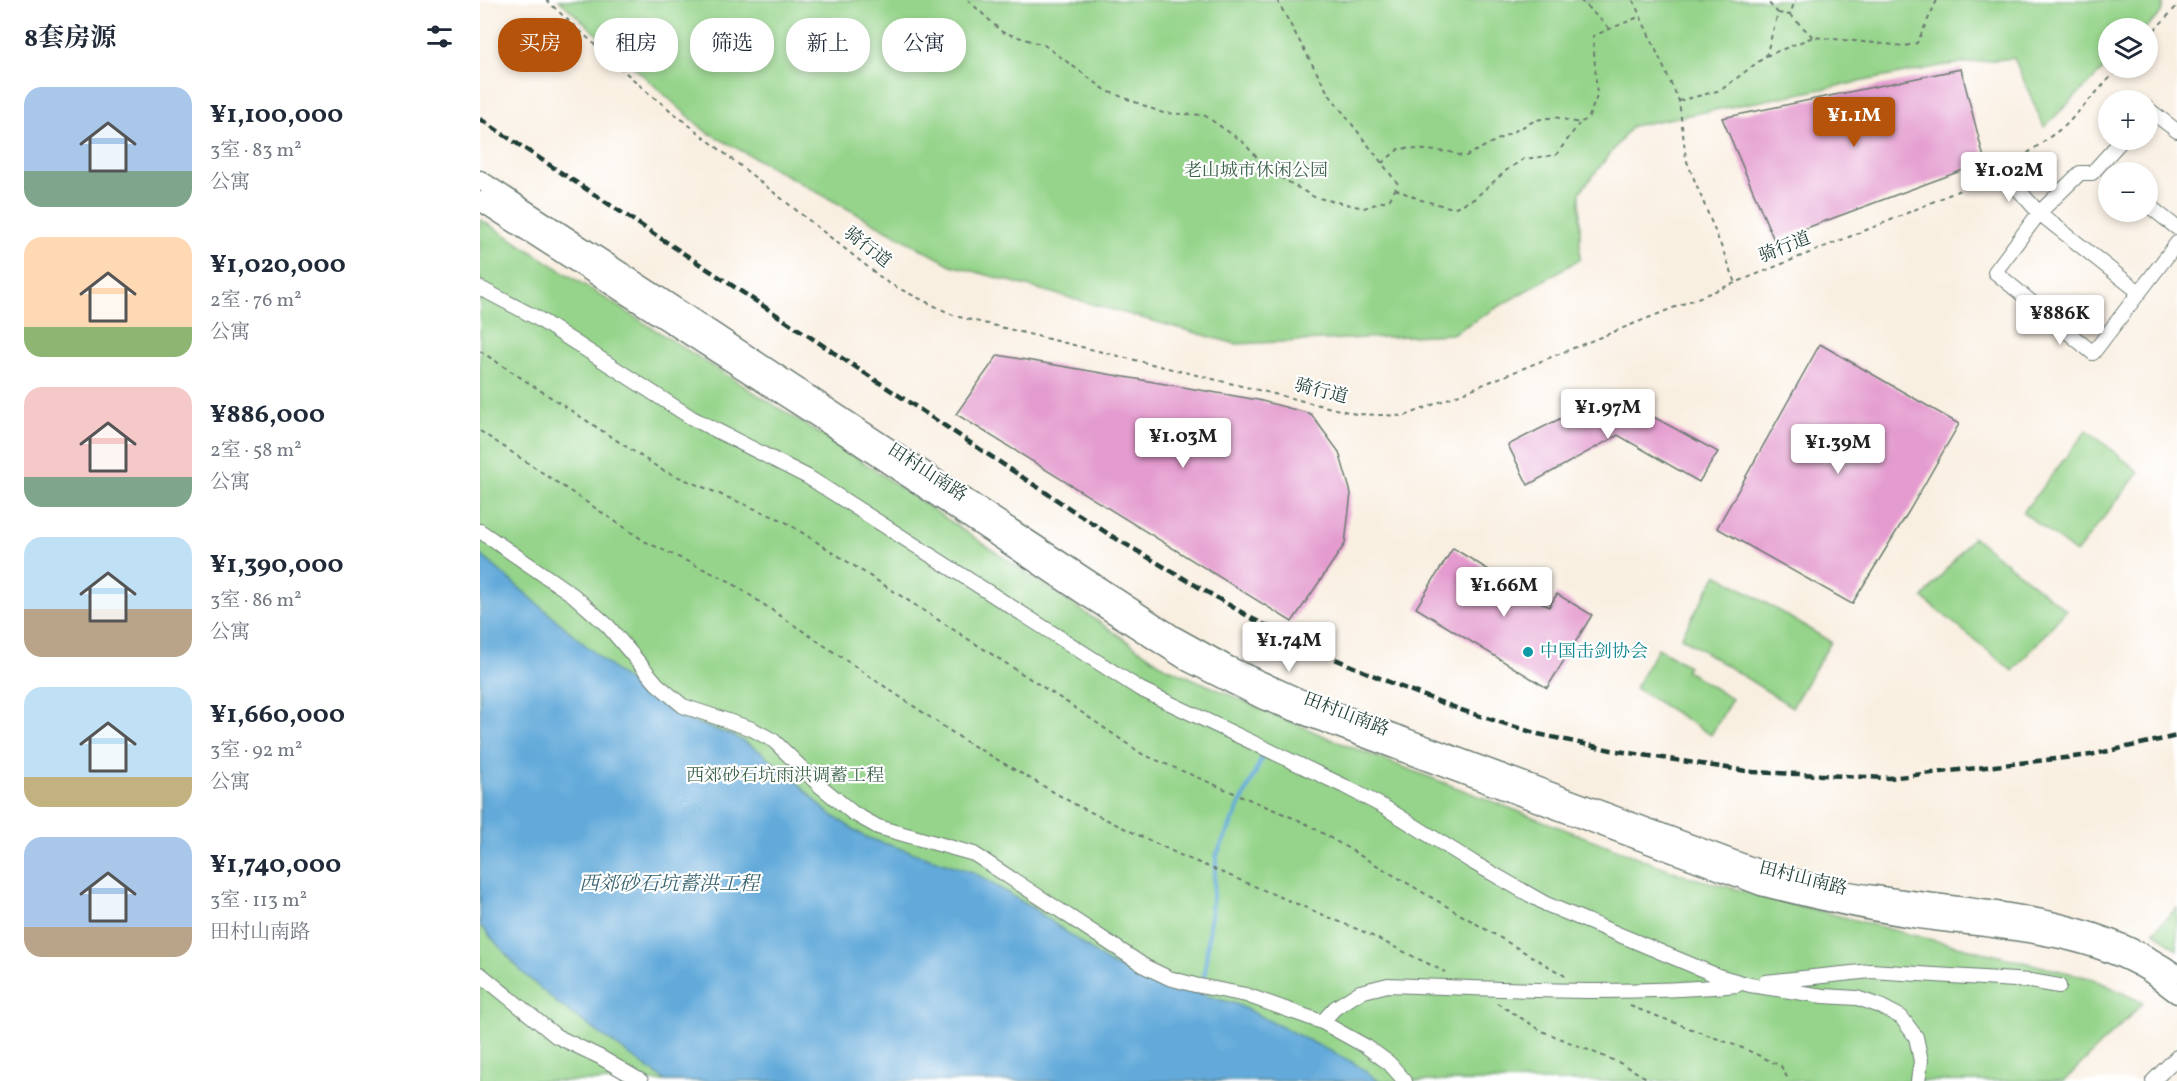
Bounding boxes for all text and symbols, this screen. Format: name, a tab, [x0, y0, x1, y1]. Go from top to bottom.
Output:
chip: 买房	[498, 18, 582, 72]
chip: 租房	[594, 18, 678, 72]
chip: 筛选	[690, 18, 774, 72]
chip: 新上	[786, 18, 870, 72]
chip: 公寓	[882, 18, 966, 72]
map controls	[2098, 18, 2158, 222]
button: layers	[2098, 18, 2158, 78]
icon: filters	[423, 20, 456, 53]
text: 8套房源	[24, 21, 116, 57]
button: +	[2098, 90, 2158, 150]
text: ¥1,100,000	[210, 97, 343, 133]
pin: ¥1.1M	[1812, 97, 1896, 148]
text: ¥1.1M	[1827, 102, 1881, 130]
icon: home	[72, 111, 144, 183]
text: 3室 · 83 m²	[210, 137, 302, 165]
pin: ¥1.02M	[1960, 152, 2058, 203]
text: ¥1.02M	[1975, 157, 2043, 185]
park label: 老山城市休闲公园	[1184, 159, 1328, 184]
button: −	[2098, 162, 2158, 222]
text: 公寓	[210, 169, 250, 197]
street label: 骑行道	[838, 222, 896, 274]
street label: 骑行道	[1755, 226, 1815, 270]
text: ¥1,020,000	[210, 247, 346, 283]
icon: home	[72, 261, 144, 333]
text: 2室 · 76 m²	[210, 287, 302, 315]
pin: ¥886K	[2018, 295, 2102, 346]
text: ¥886K	[2030, 300, 2090, 328]
text: 公寓	[210, 319, 250, 347]
street label: 骑行道	[1292, 373, 1350, 411]
pin: ¥1.97M	[1559, 389, 1657, 440]
text: ¥1.97M	[1575, 394, 1641, 422]
text: ¥886,000	[210, 397, 325, 433]
icon: home	[72, 411, 144, 483]
pin: ¥1.03M	[1134, 418, 1232, 469]
text: ¥1.03M	[1149, 423, 1217, 451]
pin: ¥1.39M	[1789, 424, 1887, 475]
text: ¥1.39M	[1805, 429, 1871, 457]
text: 2室 · 58 m²	[210, 437, 302, 465]
street label: 田村山南路	[882, 438, 972, 508]
text: 公寓	[210, 469, 250, 497]
text: ¥1,390,000	[210, 547, 343, 583]
icon: home	[72, 561, 144, 633]
pin: ¥1.66M	[1455, 567, 1553, 618]
text: ¥1.66M	[1470, 572, 1538, 600]
text: 3室 · 86 m²	[210, 587, 302, 615]
text: 公寓	[210, 619, 250, 647]
pin: ¥1.74M	[1240, 622, 1338, 673]
text: ¥1.74M	[1256, 627, 1322, 655]
place label: 中国击剑协会	[1540, 640, 1648, 665]
marker: 中国击剑协会	[1521, 645, 1535, 659]
street label: 田村山南路	[1300, 687, 1392, 743]
text: ¥1,660,000	[210, 697, 345, 733]
icon: home	[72, 711, 144, 783]
text: 3室 · 92 m²	[210, 737, 302, 765]
park label: 西郊砂石坑雨洪调蓄工程	[686, 764, 884, 789]
text: 公寓	[210, 769, 250, 797]
text: ¥1,740,000	[210, 847, 341, 883]
street label: 田村山南路	[1756, 856, 1850, 902]
icon: home	[72, 861, 144, 933]
water label: 西郊砂石坑蓄洪工程	[579, 871, 762, 899]
text: 3室 · 113 m²	[210, 887, 307, 915]
text: 田村山南路	[210, 919, 310, 947]

